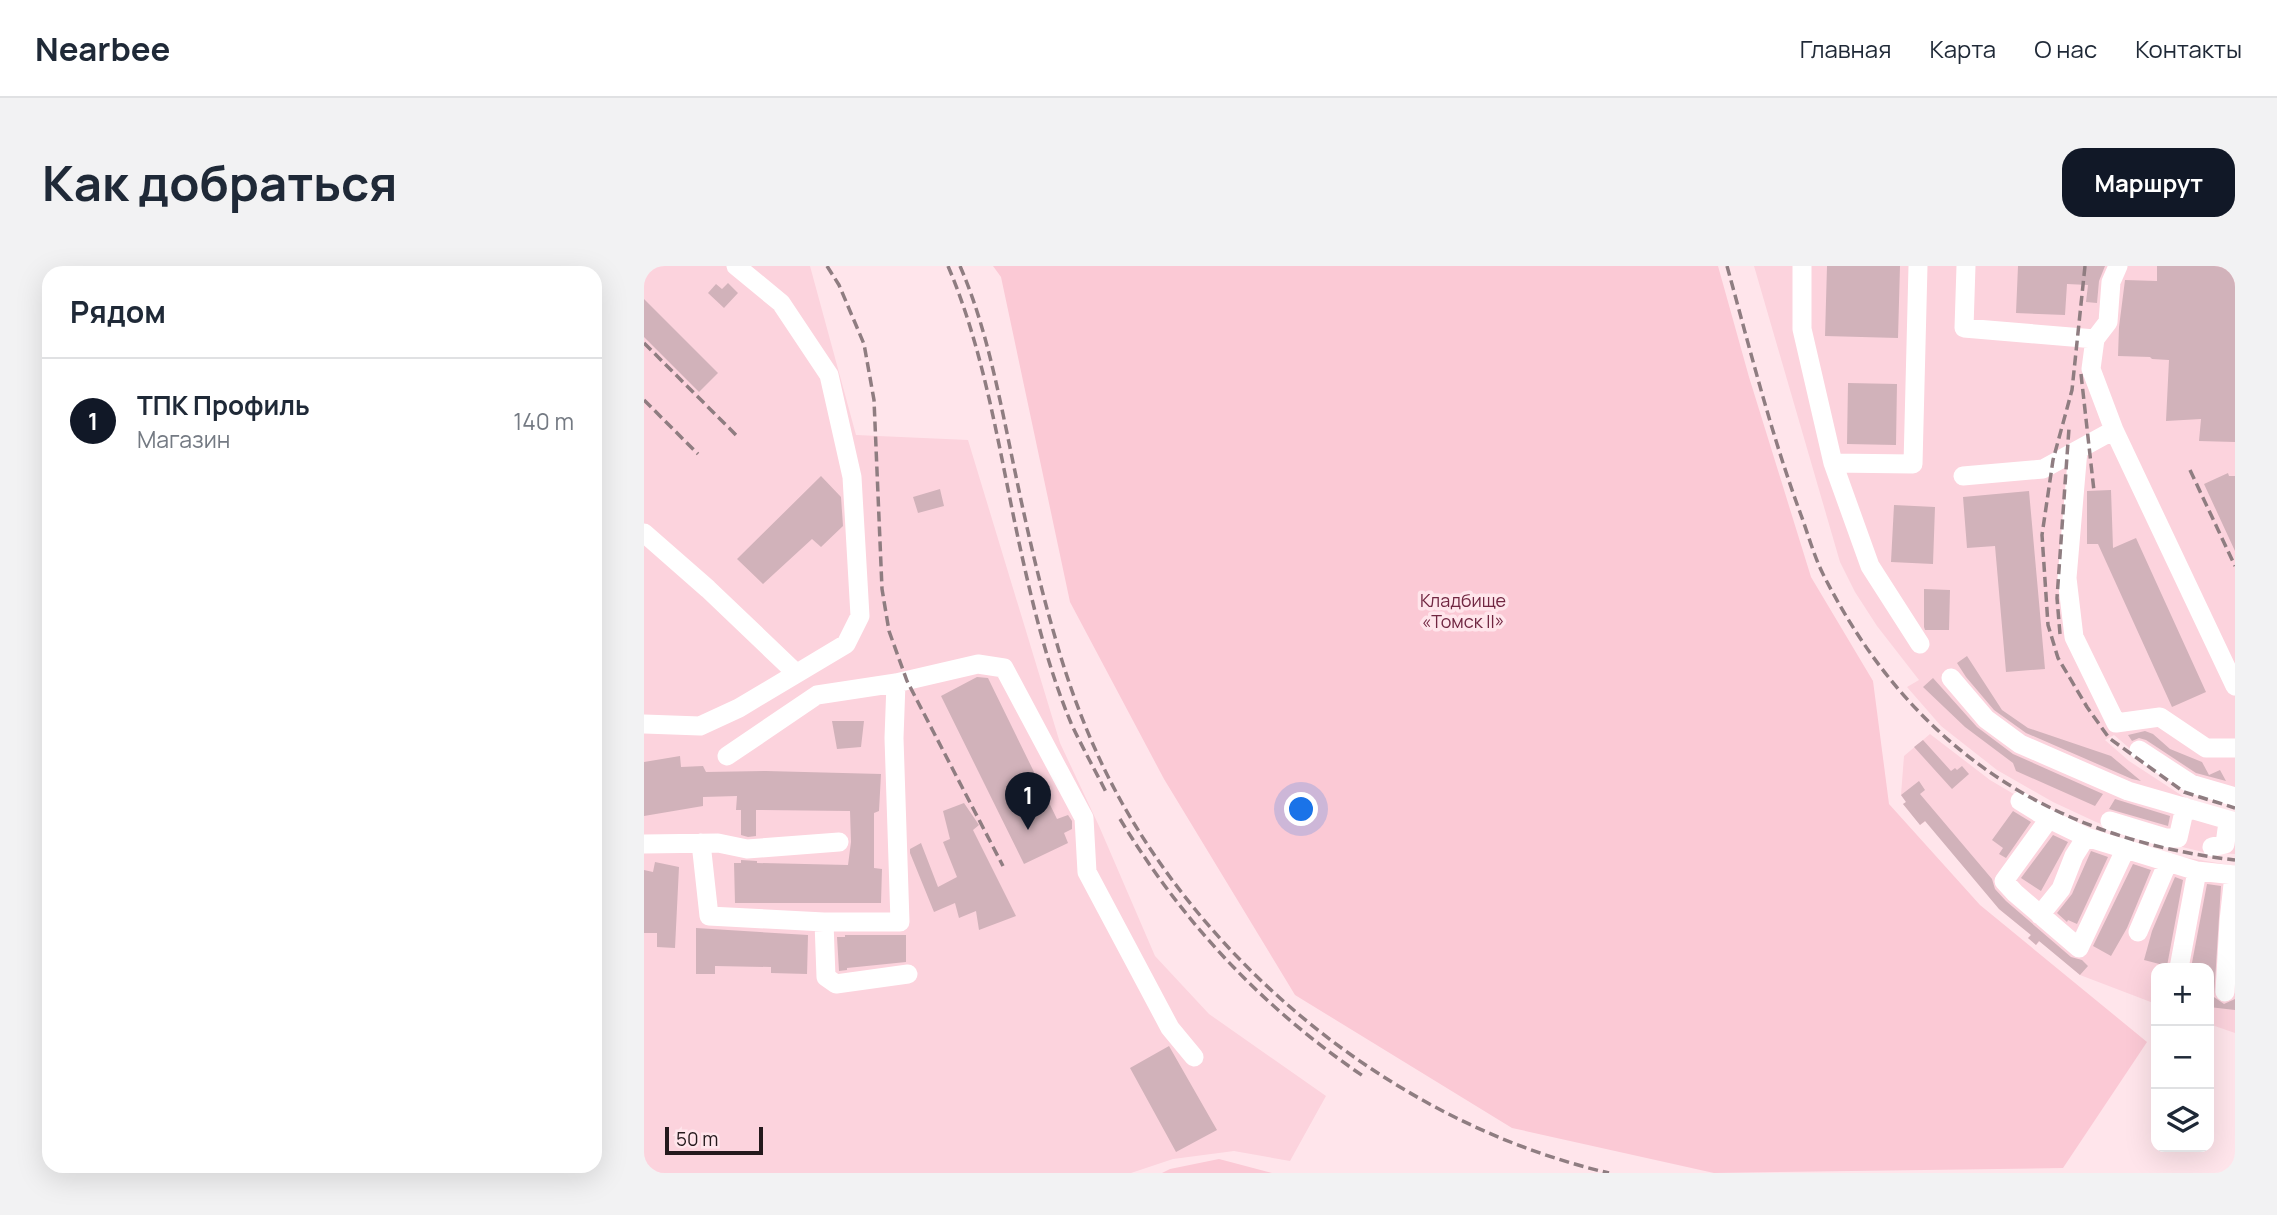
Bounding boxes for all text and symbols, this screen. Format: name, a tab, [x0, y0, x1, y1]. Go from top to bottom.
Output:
text: Nearbee	[35, 26, 170, 71]
text: Главная	[1800, 32, 1891, 65]
text: Карта	[1929, 32, 1996, 65]
text: О нас	[2034, 32, 2097, 65]
text: Контакты	[2135, 32, 2242, 65]
button: Маршрут	[2062, 148, 2235, 217]
text: Как добраться	[42, 149, 397, 216]
text: Рядом	[70, 291, 166, 332]
text: ТПК Профиль	[137, 387, 310, 423]
text: 1	[88, 405, 98, 437]
text: 140 m	[513, 405, 574, 437]
text: Магазин	[137, 423, 230, 455]
park label: Кладбище «Томск II»	[1420, 588, 1506, 633]
pin: 1	[1005, 772, 1051, 830]
your location	[1284, 792, 1318, 826]
map controls	[2151, 963, 2214, 1152]
button: +	[2151, 963, 2214, 1026]
button: −	[2151, 1026, 2214, 1089]
button: layers	[2151, 1089, 2214, 1152]
scale bar	[665, 1124, 763, 1156]
text: 50 m	[676, 1126, 718, 1152]

